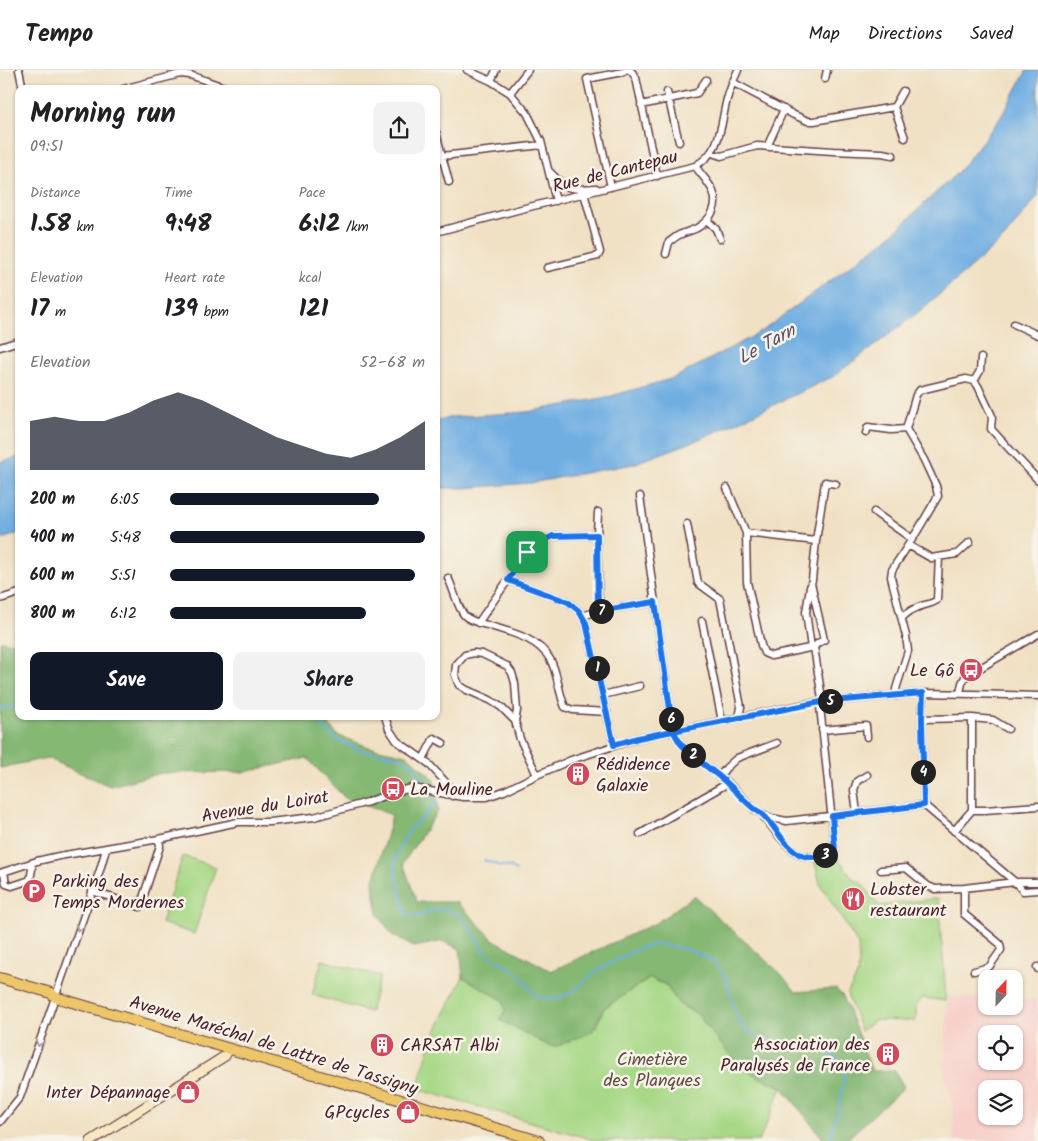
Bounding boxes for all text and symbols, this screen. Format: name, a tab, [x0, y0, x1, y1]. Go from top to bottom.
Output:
text: Tempo	[25, 15, 93, 54]
text: Map	[808, 20, 840, 49]
text: Directions	[868, 20, 942, 49]
text: Saved	[970, 20, 1013, 49]
text: Morning run	[30, 92, 176, 137]
button: share	[373, 102, 425, 154]
text: 09:51	[30, 134, 63, 159]
street label: Rue de Cantepau	[550, 143, 681, 202]
text: Distance	[30, 182, 80, 204]
text: Time	[164, 182, 193, 204]
text: Pace	[299, 182, 325, 204]
text: 1.58	[30, 204, 71, 244]
text: 9:48	[164, 204, 212, 244]
text: 6:12	[299, 204, 340, 244]
text: km	[71, 216, 94, 238]
text: /km	[340, 216, 369, 238]
text: Elevation	[30, 267, 83, 289]
text: Heart rate	[164, 267, 225, 289]
text: kcal	[299, 267, 321, 289]
text: 17	[30, 289, 49, 329]
text: 139	[164, 289, 198, 329]
text: 121	[299, 289, 328, 329]
text: m	[49, 301, 66, 323]
text: bpm	[198, 301, 229, 323]
water label: Le Tarn	[733, 316, 803, 373]
text: Elevation	[30, 350, 91, 375]
text: 52–68 m	[360, 350, 425, 375]
text: 200 m	[30, 487, 75, 512]
text: 6:05	[110, 487, 139, 512]
text: 400 m	[30, 525, 74, 550]
text: 5:48	[110, 525, 141, 550]
pin	[506, 531, 548, 573]
icon: arrive	[513, 538, 541, 566]
text: 600 m	[30, 563, 74, 588]
text: 5:51	[110, 563, 136, 588]
pin: 7	[588, 598, 614, 624]
text: 7	[598, 600, 605, 622]
text: 800 m	[30, 601, 75, 626]
text: 6:12	[110, 601, 137, 626]
button: Save	[30, 652, 223, 710]
button: Share	[233, 652, 425, 710]
pin: 1	[584, 656, 610, 680]
text: 1	[595, 657, 600, 679]
place label: Le Gô	[910, 657, 955, 686]
bus stop icon: Le Gô	[958, 657, 984, 683]
pin: 5	[818, 688, 842, 714]
text: 5	[827, 690, 834, 712]
pin: 6	[658, 706, 684, 732]
text: 6	[668, 708, 675, 730]
pin: 2	[680, 742, 706, 768]
text: 2	[689, 744, 698, 766]
place label: Rédidence Galaxie	[596, 751, 670, 801]
pin: 4	[910, 760, 936, 784]
building icon: Rédidence Galaxie	[565, 761, 591, 787]
text: 4	[920, 761, 927, 783]
bus stop icon: La Mouline	[380, 776, 406, 802]
place label: La Mouline	[410, 776, 493, 805]
street label: Avenue du Loirat	[199, 783, 332, 832]
pin: 3	[812, 842, 838, 868]
text: 3	[822, 844, 829, 866]
place label: Parking des Temps Mordernes	[52, 868, 185, 918]
place label: Lobster restaurant	[870, 876, 948, 926]
parking icon: Parking des Temps Mordernes	[21, 878, 47, 904]
restaurant icon: Lobster restaurant	[840, 886, 866, 912]
one-way arrow	[75, 923, 85, 932]
north arrow	[978, 970, 1022, 1015]
map controls	[978, 970, 1023, 1125]
street label: Avenue Maréchal de Lattre de Tassigny	[126, 989, 422, 1104]
button: locate	[978, 1025, 1023, 1070]
place label: Association des Paralysés de France	[720, 1031, 870, 1081]
building icon: CARSAT Albi	[369, 1032, 395, 1058]
place label: CARSAT Albi	[400, 1032, 499, 1061]
one-way arrow	[34, 1038, 44, 1047]
building icon: Association des Paralysés de France	[875, 1041, 901, 1067]
park label: Cimetière des Planques	[603, 1046, 701, 1096]
place label: Inter Dépannage	[46, 1079, 170, 1108]
shop icon: Inter Dépannage	[175, 1079, 201, 1105]
button: layers	[978, 1080, 1023, 1125]
place label: GPcycles	[325, 1099, 390, 1128]
shop icon: GPcycles	[395, 1099, 421, 1125]

